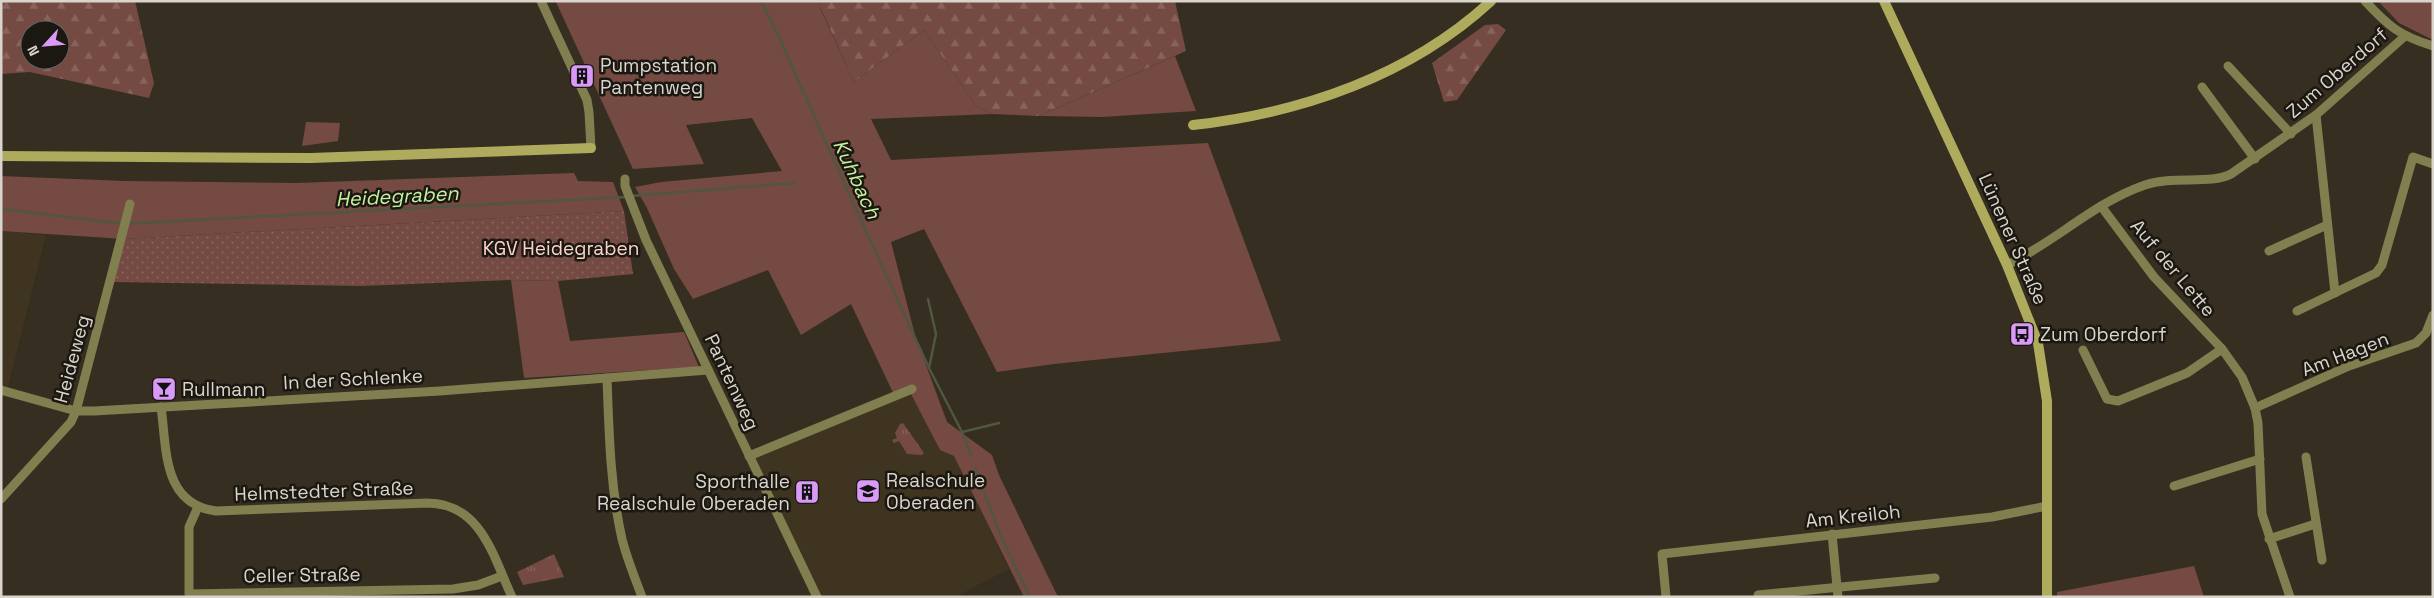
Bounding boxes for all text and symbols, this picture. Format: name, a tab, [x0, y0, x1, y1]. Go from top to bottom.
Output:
north arrow	[20, 20, 70, 70]
street label: Zum Oberdorf	[2281, 22, 2393, 124]
text: N	[23, 43, 43, 59]
place label: Pumpstation Pantenweg	[600, 53, 717, 100]
building icon: Pumpstation Pantenweg	[569, 63, 595, 89]
water label: Kuhbach	[827, 135, 887, 224]
street label: Lünener Straße	[1973, 169, 2053, 309]
water label: Heidegraben	[335, 180, 460, 212]
street label: Auf der Lette	[2125, 214, 2221, 322]
park label: KGV Heidegraben	[483, 236, 639, 261]
street label: Heideweg	[48, 312, 96, 406]
bus stop icon: Zum Oberdorf	[2009, 321, 2035, 347]
place label: Zum Oberdorf	[2040, 322, 2166, 347]
street label: Am Hagen	[2298, 326, 2392, 382]
street label: Pantenweg	[699, 330, 765, 434]
street label: In der Schlenke	[283, 363, 423, 395]
bar icon: Rullmann	[151, 376, 177, 402]
place label: Rullmann	[182, 377, 266, 402]
place label: Realschule Oberaden	[886, 468, 985, 515]
place label: Sporthalle Realschule Oberaden	[597, 469, 790, 516]
street label: Helmstedter Straße	[234, 475, 414, 507]
school or university icon: Realschule Oberaden	[855, 478, 881, 504]
building icon: Sporthalle Realschule Oberaden	[794, 479, 820, 505]
street label: Am Kreiloh	[1804, 499, 1902, 533]
street label: Celler Straße	[243, 561, 361, 589]

